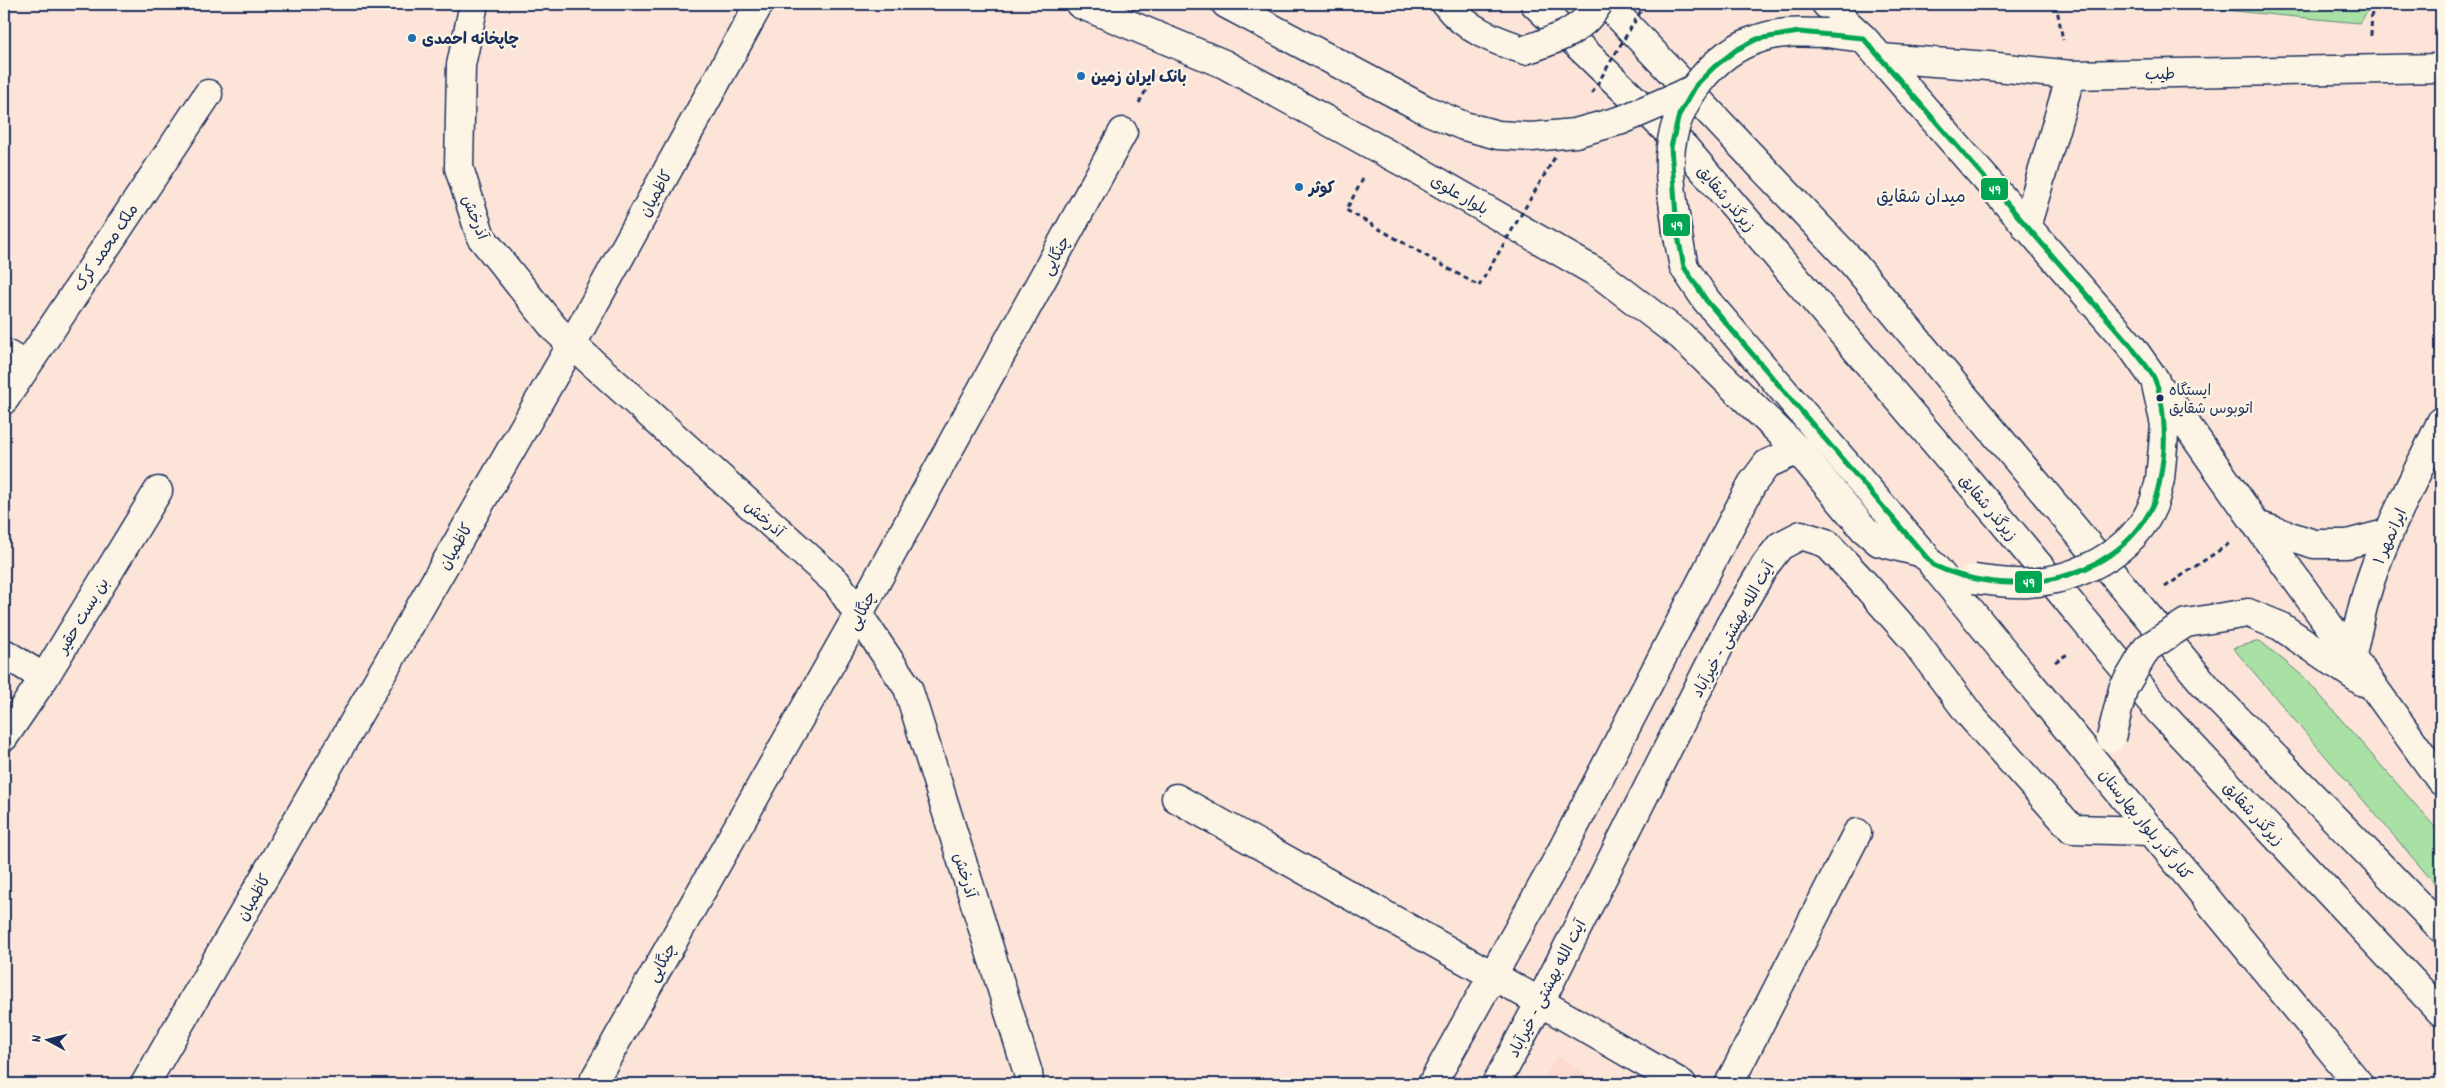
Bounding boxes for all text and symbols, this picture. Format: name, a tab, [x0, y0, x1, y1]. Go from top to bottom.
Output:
place label: چاپخانه احمدی	[422, 29, 519, 52]
marker: چاپخانه احمدی	[406, 32, 418, 44]
street label: طیب	[2145, 64, 2175, 87]
place label: بانک ایران زمین	[1091, 67, 1187, 90]
marker: بانک ایران زمین	[1075, 70, 1087, 82]
street label: زیرگذر شقایق	[1690, 161, 1760, 238]
street label: کاظمیان	[635, 166, 680, 222]
street label: بلوار علوی	[1425, 170, 1492, 222]
line badge: 49	[1980, 177, 2009, 201]
place label: کوثر	[1307, 178, 1335, 201]
marker: کوثر	[1293, 181, 1305, 193]
text: 49	[1989, 181, 2001, 201]
district label: میدان شقایق	[1876, 186, 1966, 211]
street label: آذرخش	[454, 192, 493, 245]
street label: ملک محمد کرک	[69, 200, 145, 297]
line badge: 49	[1662, 213, 1691, 237]
text: 49	[1671, 217, 1683, 237]
street label: چنگایی	[1037, 232, 1077, 280]
place label: ایستگاه اتوبوس شقایق	[2169, 381, 2253, 421]
marker: ایستگاه اتوبوس شقایق	[2155, 393, 2165, 403]
street label: زیرگذر شقایق	[1952, 470, 2022, 547]
street label: آذرخش	[738, 496, 789, 545]
street label: ایرانمهر ۱	[2369, 505, 2414, 569]
street label: کاظمیان	[435, 519, 480, 575]
street label: آیت الله بهشتی - خیرآباد	[1687, 557, 1782, 702]
line badge: 49	[2014, 570, 2043, 594]
street label: بن بست حقیر	[51, 574, 116, 660]
text: 49	[2023, 574, 2035, 594]
street label: چنگایی	[843, 587, 883, 635]
street label: کنار گذر بلوار بهارستان	[2092, 765, 2196, 886]
street label: زیرگذر شقایق	[2216, 777, 2288, 852]
street label: آذرخش	[946, 850, 982, 902]
street label: کاظمیان	[233, 870, 278, 926]
street label: آیت الله بهشتی - خیرآباد	[1503, 915, 1594, 1062]
street label: چنگایی	[643, 939, 684, 987]
north arrow	[22, 1016, 72, 1066]
text: N	[27, 1034, 47, 1043]

